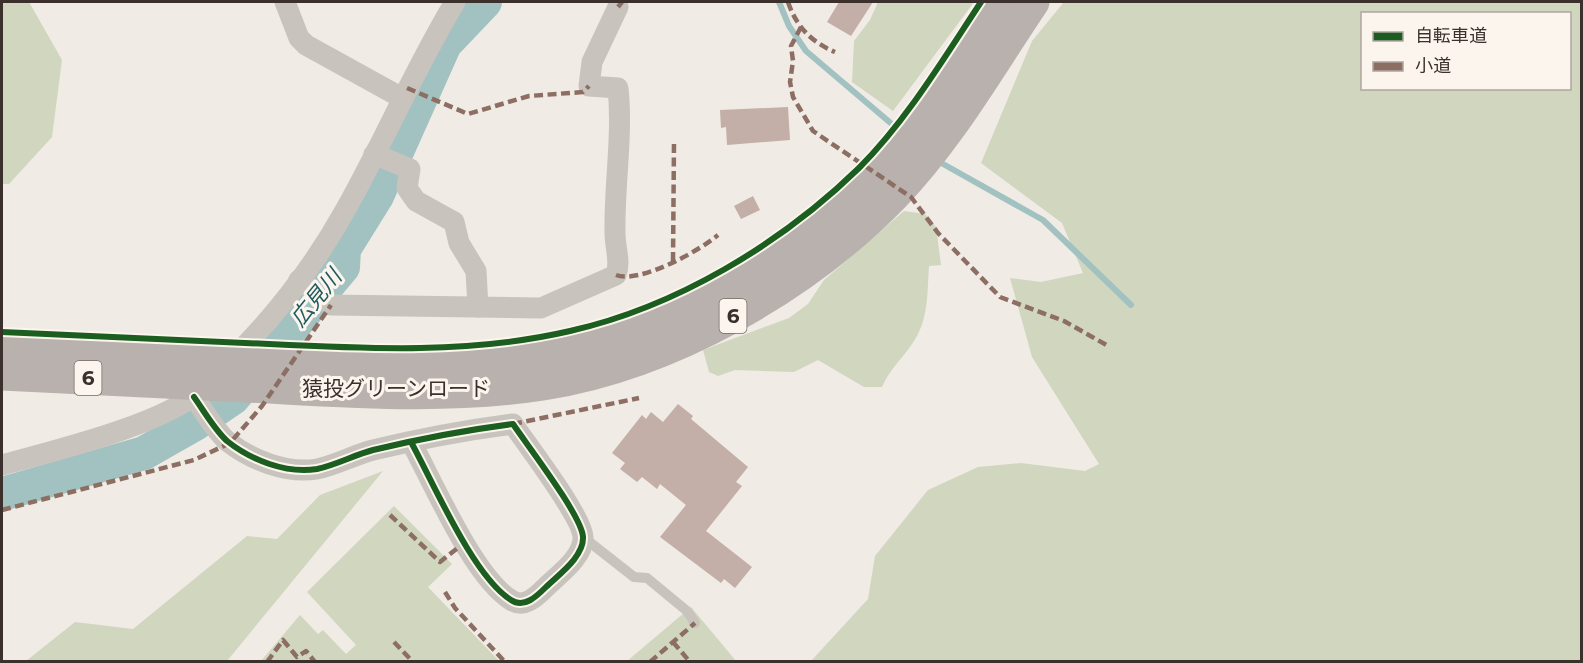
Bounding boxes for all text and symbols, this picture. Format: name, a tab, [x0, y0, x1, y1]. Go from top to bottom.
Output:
legend	[1361, 12, 1571, 90]
text: 自転車道	[1415, 25, 1487, 47]
text: 小道	[1415, 55, 1451, 77]
water label: 広見川	[285, 262, 349, 332]
road number: 6	[720, 299, 746, 333]
road number: 6	[74, 361, 101, 395]
street label: 猿投グリーンロード	[302, 376, 490, 401]

